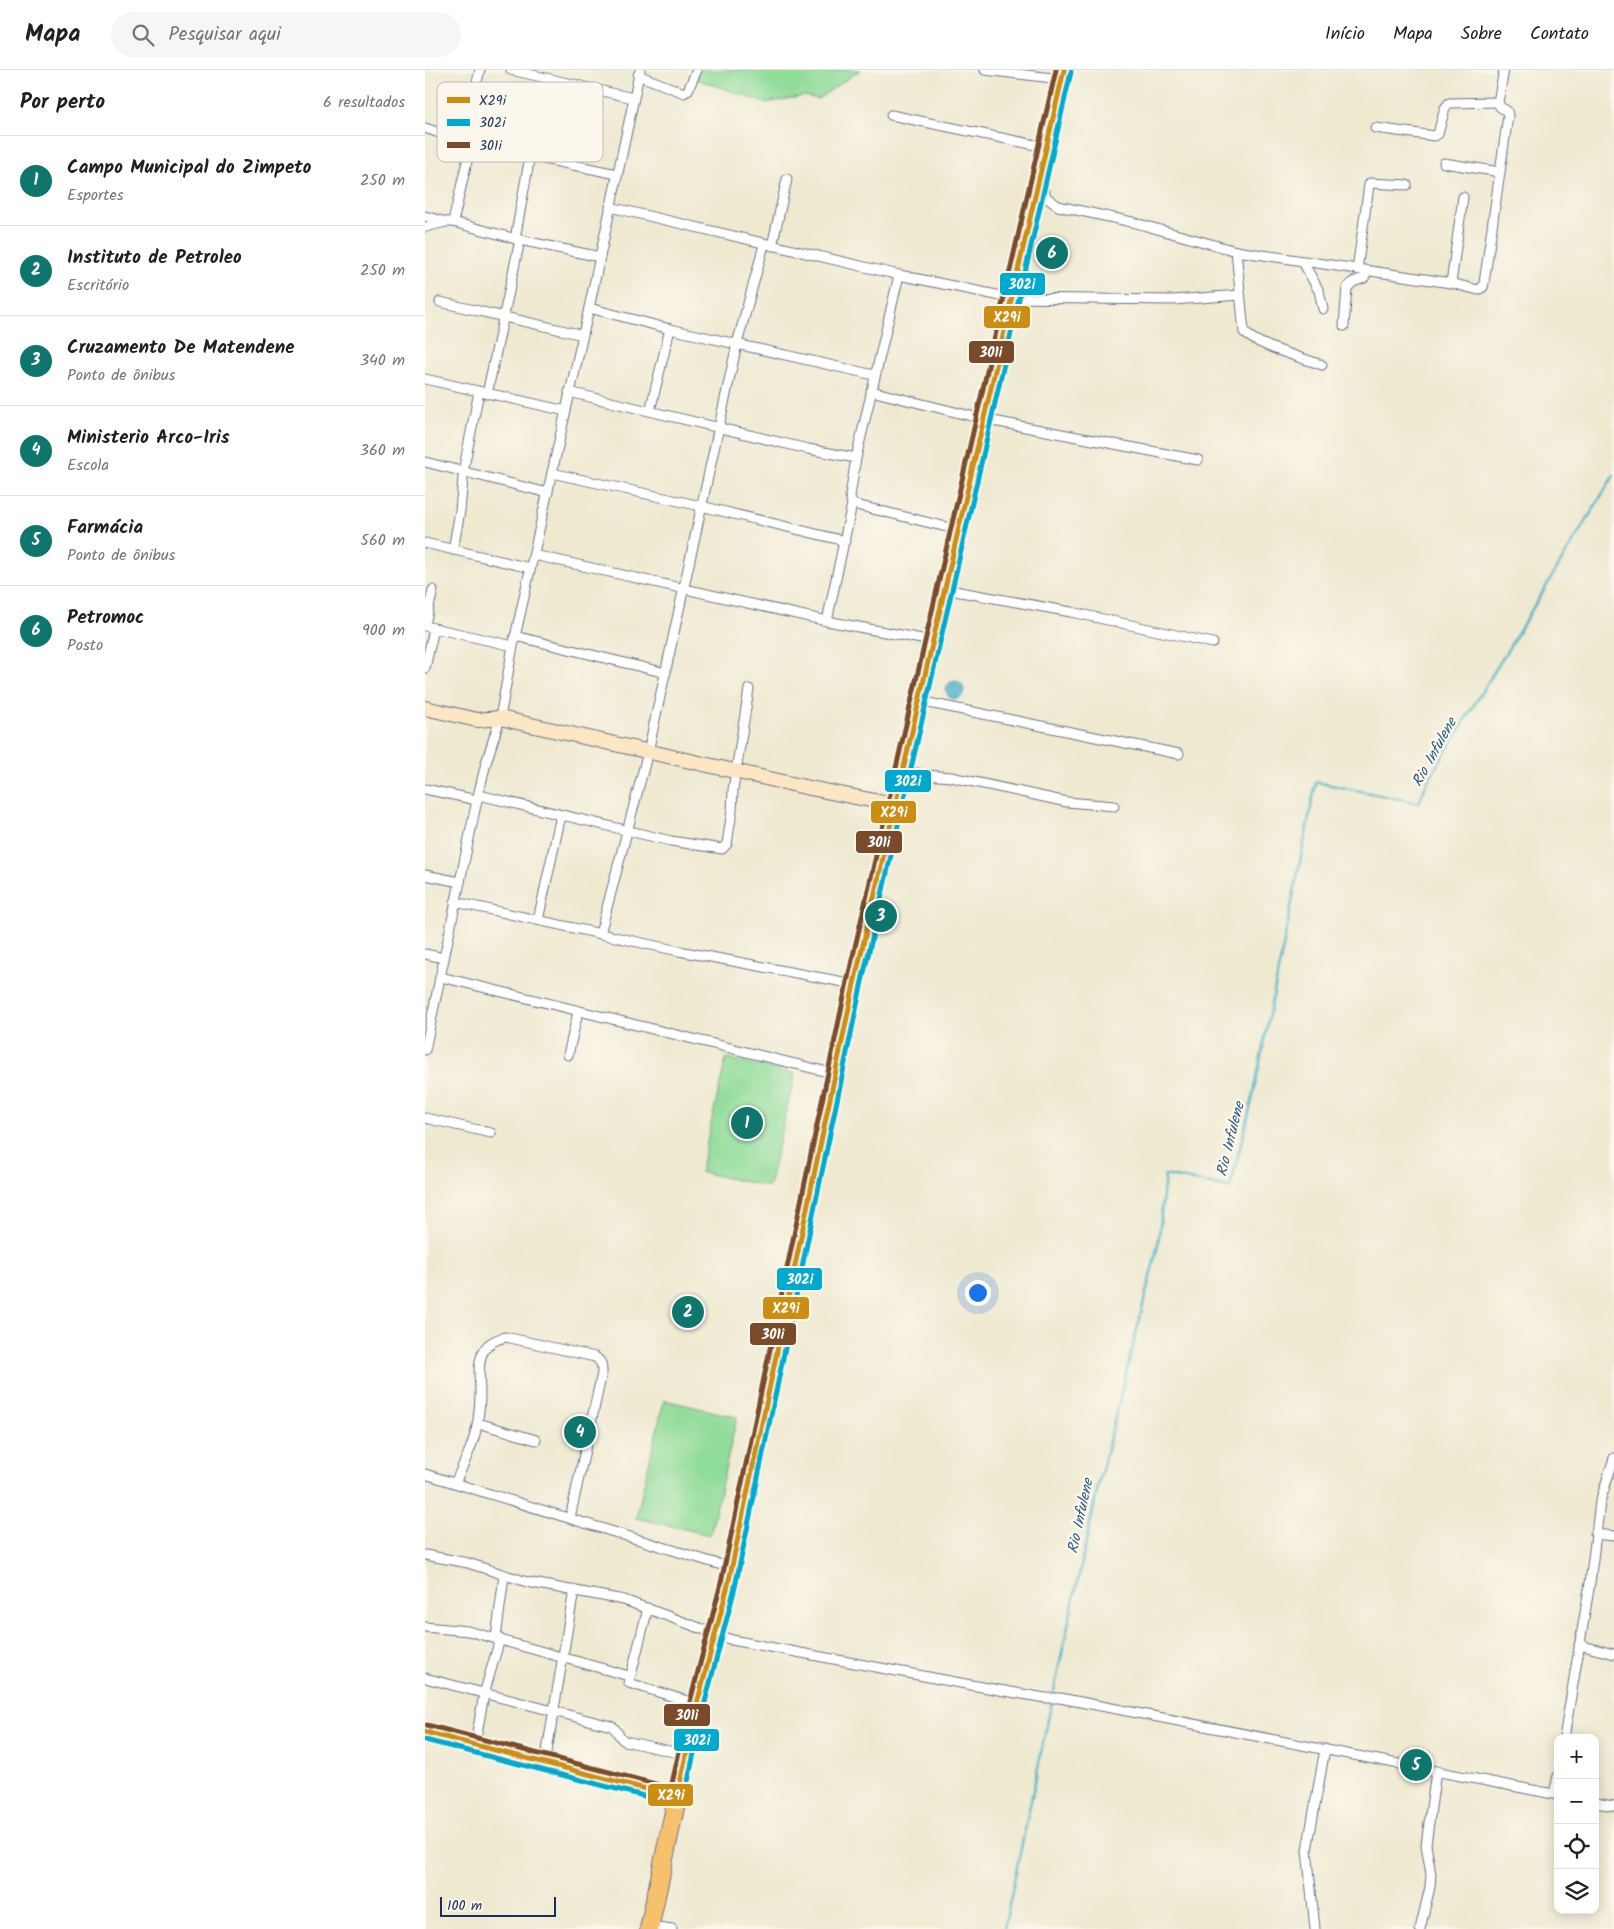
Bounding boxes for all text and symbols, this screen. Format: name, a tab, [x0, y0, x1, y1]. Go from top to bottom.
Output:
search box	[111, 12, 461, 57]
text: Mapa	[25, 15, 81, 54]
text: Pesquisar aqui	[169, 20, 281, 50]
text: Início	[1325, 20, 1365, 49]
text: Mapa	[1393, 20, 1433, 49]
text: Sobre	[1461, 20, 1502, 49]
text: Contato	[1530, 20, 1589, 49]
icon: search	[129, 21, 157, 49]
legend	[437, 82, 603, 162]
text: Por perto	[20, 86, 105, 119]
text: 6 resultados	[323, 90, 405, 115]
text: X29i	[479, 90, 507, 112]
text: 302i	[479, 112, 506, 134]
text: 301i	[479, 135, 502, 157]
text: Campo Municipal do Zimpeto	[67, 153, 311, 183]
text: 1	[34, 168, 38, 193]
text: 250 m	[360, 168, 405, 193]
text: Esportes	[67, 183, 124, 208]
pin: 6	[1036, 234, 1068, 272]
text: Instituto de Petroleo	[67, 243, 242, 273]
text: 2	[31, 258, 41, 283]
text: 250 m	[360, 258, 405, 283]
line badge: 302i	[999, 272, 1046, 296]
text: Escritório	[67, 273, 129, 298]
text: 302i	[1008, 274, 1036, 296]
line badge: X29i	[983, 305, 1031, 329]
text: X29i	[992, 307, 1021, 329]
text: Cruzamento De Matendene	[67, 333, 295, 363]
line badge: 301i	[968, 340, 1015, 364]
text: 301i	[979, 342, 1003, 364]
text: 3	[32, 348, 40, 373]
text: 340 m	[360, 348, 405, 373]
text: Ponto de ônibus	[67, 363, 175, 388]
text: Ministerio Arco-Iris	[67, 423, 230, 453]
text: 4	[32, 438, 40, 463]
text: 360 m	[360, 438, 405, 463]
text: Escola	[67, 453, 109, 478]
text: Farmácia	[67, 513, 143, 543]
text: 5	[32, 528, 40, 553]
text: 560 m	[360, 528, 405, 553]
text: Ponto de ônibus	[67, 543, 175, 568]
text: Petromoc	[67, 603, 144, 633]
text: 6	[32, 618, 40, 643]
text: 900 m	[362, 618, 405, 643]
text: Posto	[67, 633, 103, 658]
water label: Rio Infulene	[1406, 712, 1464, 791]
line badge: 302i	[884, 769, 932, 793]
text: 302i	[894, 771, 922, 793]
line badge: X29i	[870, 800, 917, 824]
text: X29i	[879, 802, 908, 824]
line badge: 301i	[855, 830, 903, 854]
text: 301i	[867, 832, 891, 854]
pin: 3	[865, 897, 897, 935]
water label: Rio Infulene	[1210, 1098, 1252, 1179]
pin: 1	[731, 1104, 763, 1142]
line badge: 302i	[776, 1267, 823, 1291]
text: 302i	[786, 1269, 814, 1291]
your location	[965, 1280, 991, 1306]
pin: 2	[672, 1293, 704, 1331]
line badge: X29i	[762, 1296, 810, 1320]
text: X29i	[771, 1298, 800, 1320]
line badge: 301i	[749, 1322, 797, 1346]
text: 301i	[761, 1324, 785, 1346]
pin: 4	[564, 1413, 596, 1451]
water label: Rio Infulene	[1061, 1475, 1101, 1556]
line badge: 301i	[663, 1703, 711, 1727]
text: 301i	[675, 1705, 699, 1727]
line badge: 302i	[673, 1728, 720, 1752]
text: 302i	[683, 1730, 711, 1752]
map controls	[1554, 1734, 1599, 1914]
button: +	[1554, 1734, 1599, 1779]
pin: 5	[1400, 1746, 1432, 1784]
button: −	[1554, 1779, 1599, 1824]
line badge: X29i	[647, 1783, 694, 1807]
text: X29i	[656, 1785, 685, 1807]
button: locate	[1554, 1824, 1599, 1869]
button: layers	[1554, 1869, 1599, 1914]
scale bar	[440, 1894, 556, 1917]
text: 100 m	[447, 1895, 482, 1917]

